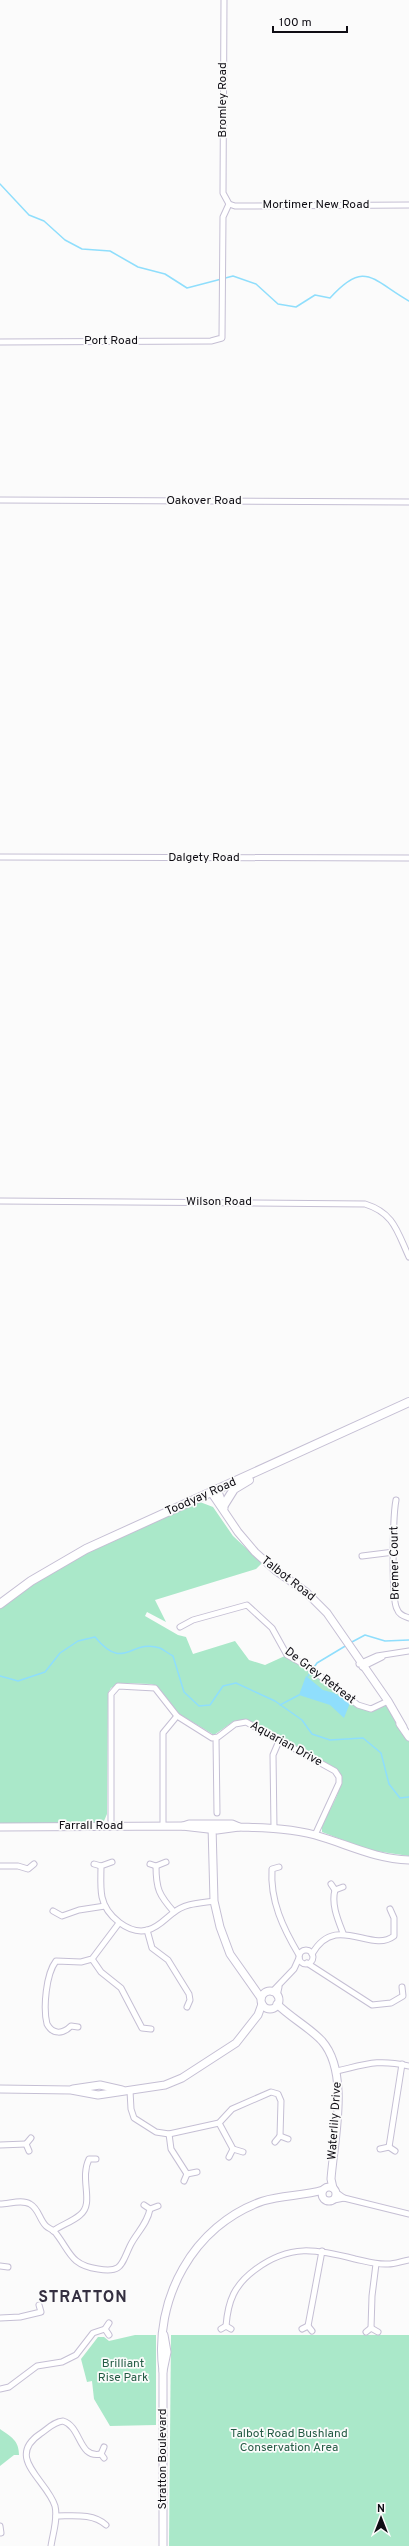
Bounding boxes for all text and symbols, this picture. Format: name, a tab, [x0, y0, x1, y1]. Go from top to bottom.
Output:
scale bar	[273, 8, 347, 34]
text: 100 m	[279, 15, 312, 31]
street label: Bromley Road	[215, 62, 231, 138]
street label: Mortimer New Road	[263, 197, 369, 213]
street label: Port Road	[84, 333, 138, 349]
street label: Oakover Road	[166, 493, 242, 509]
street label: Dalgety Road	[168, 850, 240, 866]
street label: Wilson Road	[186, 1194, 252, 1210]
street label: Toodyay Road	[163, 1474, 239, 1520]
street label: Bremer Court	[386, 1526, 404, 1600]
street label: Talbot Road	[258, 1553, 318, 1605]
street label: De Grey Retreat	[281, 1644, 359, 1708]
street label: Aquarian Drive	[247, 1718, 325, 1770]
street label: Farrall Road	[59, 1818, 123, 1834]
street label: Waterlily Drive	[324, 2081, 346, 2161]
district label: STRATTON	[38, 2288, 128, 2308]
park label: Brilliant Rise Park	[98, 2356, 148, 2386]
street label: Stratton Boulevard	[155, 2409, 171, 2509]
park label: Talbot Road Bushland Conservation Area	[230, 2426, 348, 2456]
north arrow	[361, 2498, 401, 2538]
text: N	[377, 2502, 385, 2516]

